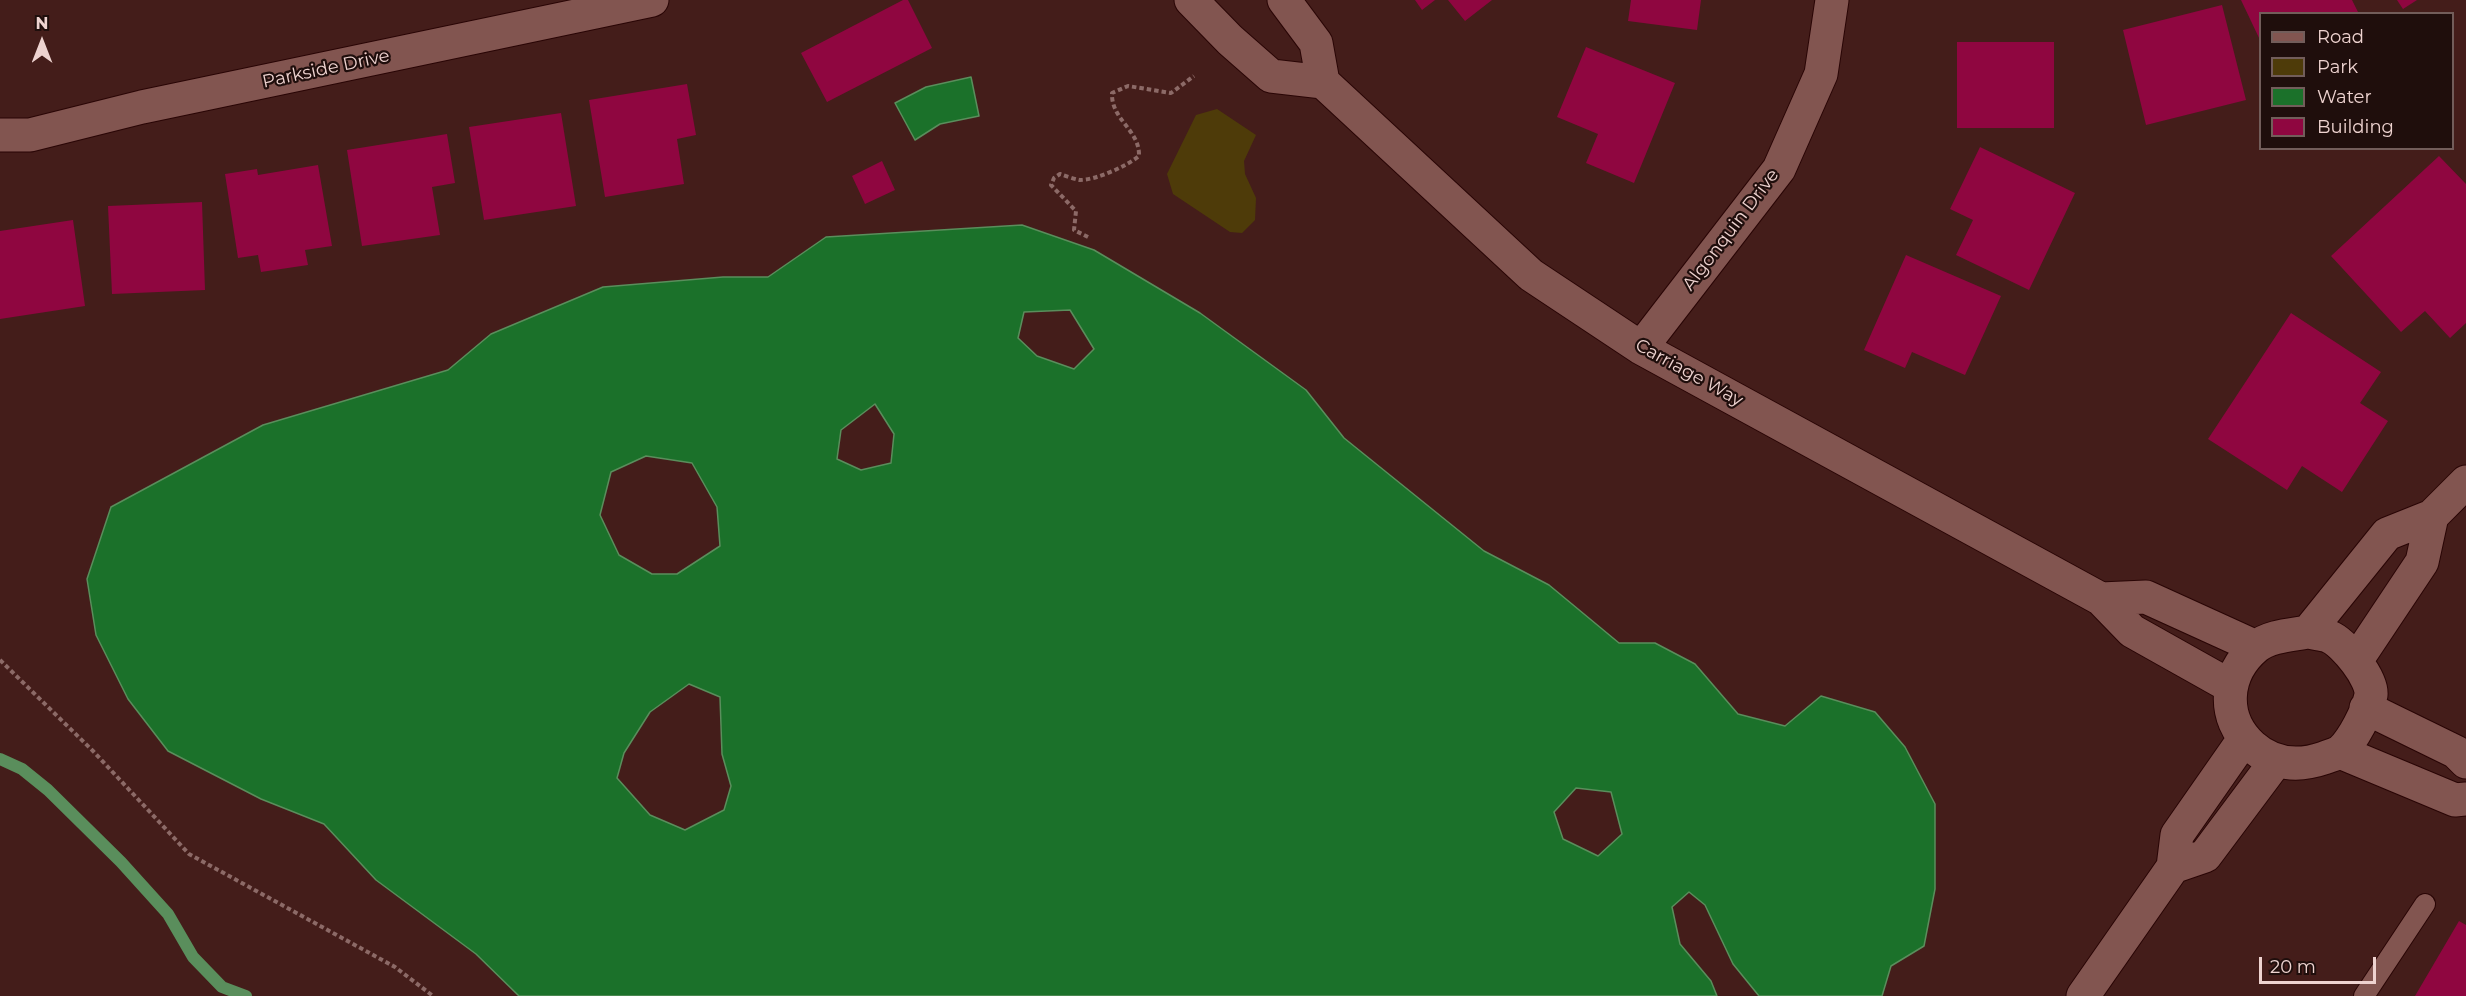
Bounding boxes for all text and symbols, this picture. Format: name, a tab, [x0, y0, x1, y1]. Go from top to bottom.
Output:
north arrow	[12, 12, 72, 72]
legend	[2259, 12, 2454, 150]
text: N	[36, 14, 48, 33]
text: Road	[2317, 26, 2364, 48]
street label: Parkside Drive	[260, 45, 392, 93]
text: Park	[2317, 56, 2358, 78]
text: Water	[2317, 86, 2372, 108]
text: Building	[2317, 116, 2394, 138]
street label: Algonquin Drive	[1678, 165, 1784, 295]
street label: Carriage Way	[1631, 335, 1747, 411]
scale bar	[2262, 945, 2379, 983]
text: 20 m	[2270, 956, 2316, 978]

